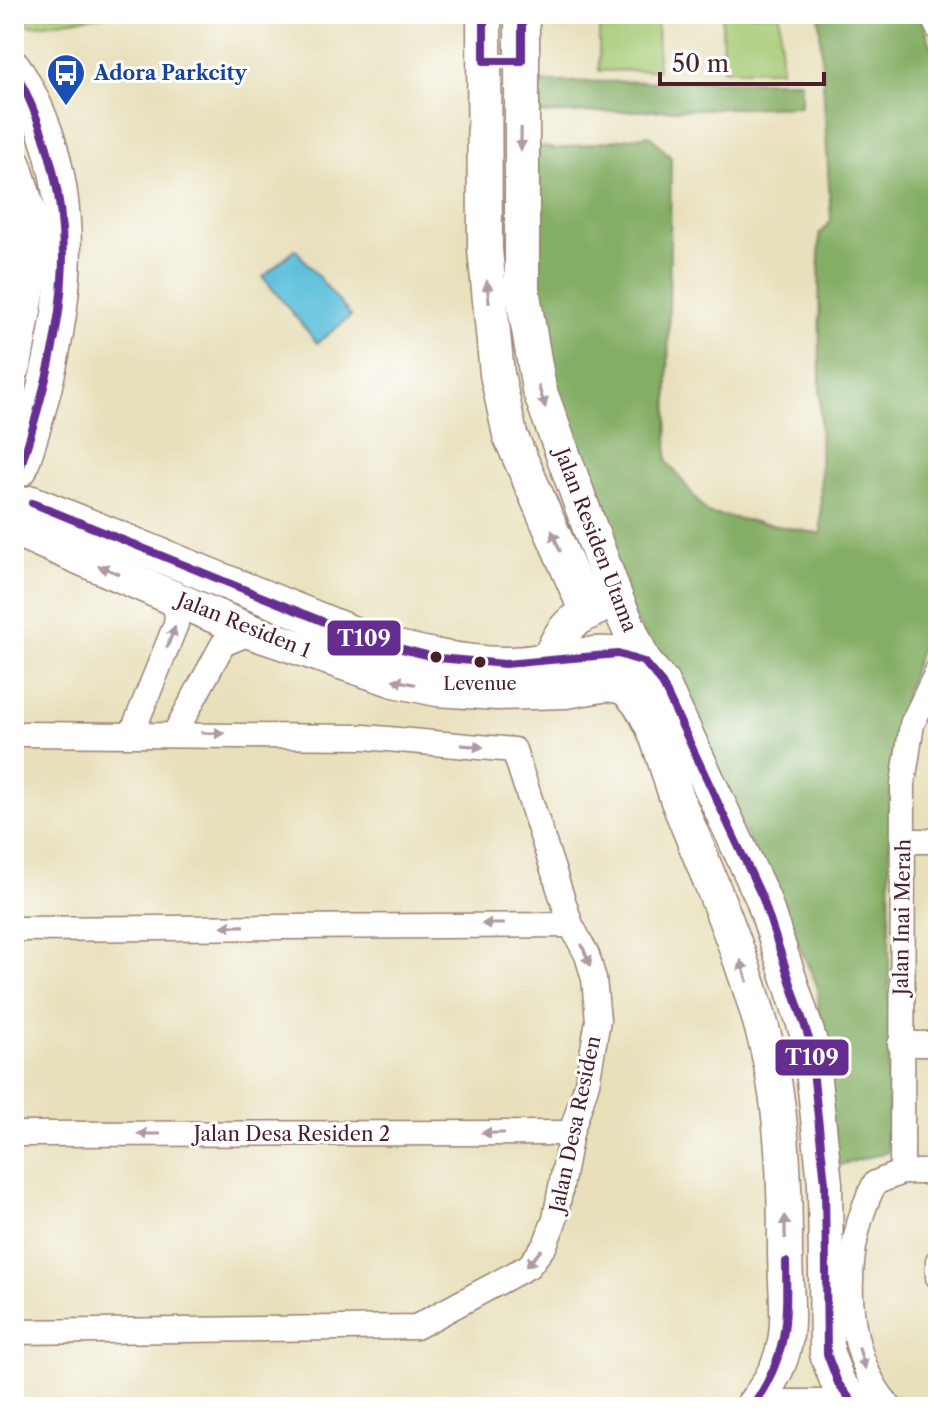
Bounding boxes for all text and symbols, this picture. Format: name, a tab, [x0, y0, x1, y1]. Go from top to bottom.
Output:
scale bar	[660, 36, 824, 86]
text: 50 m	[672, 49, 729, 78]
bus stop icon: Adora Parkcity	[45, 52, 87, 107]
place label: Adora Parkcity	[93, 61, 248, 85]
one-way arrow	[515, 127, 527, 152]
one-way arrow	[482, 279, 495, 304]
one-way arrow	[536, 385, 549, 409]
street label: Jalan Residen Utama	[549, 442, 642, 636]
one-way arrow	[550, 529, 563, 552]
one-way arrow	[97, 564, 121, 577]
street label: Jalan Residen 1	[171, 586, 315, 663]
line badge: T109	[326, 619, 402, 657]
one-way arrow	[166, 624, 178, 648]
text: T109	[337, 625, 391, 652]
unlabelled marker	[428, 649, 444, 665]
marker: Levenue	[472, 654, 488, 670]
place label: Levenue	[443, 673, 517, 695]
one-way arrow	[392, 675, 417, 688]
one-way arrow	[201, 727, 226, 740]
one-way arrow	[460, 740, 485, 753]
street label: Jalan Inai Merah	[889, 838, 915, 998]
one-way arrow	[480, 918, 505, 930]
one-way arrow	[220, 920, 245, 932]
one-way arrow	[580, 944, 593, 968]
one-way arrow	[737, 959, 750, 983]
street label: Jalan Desa Residen	[544, 1033, 606, 1217]
line badge: T109	[774, 1038, 850, 1077]
text: T109	[785, 1044, 839, 1071]
street label: Jalan Desa Residen 2	[191, 1122, 390, 1146]
one-way arrow	[480, 1127, 505, 1139]
one-way arrow	[136, 1128, 161, 1140]
one-way arrow	[779, 1214, 791, 1239]
one-way arrow	[525, 1248, 543, 1268]
one-way arrow	[856, 1346, 869, 1370]

